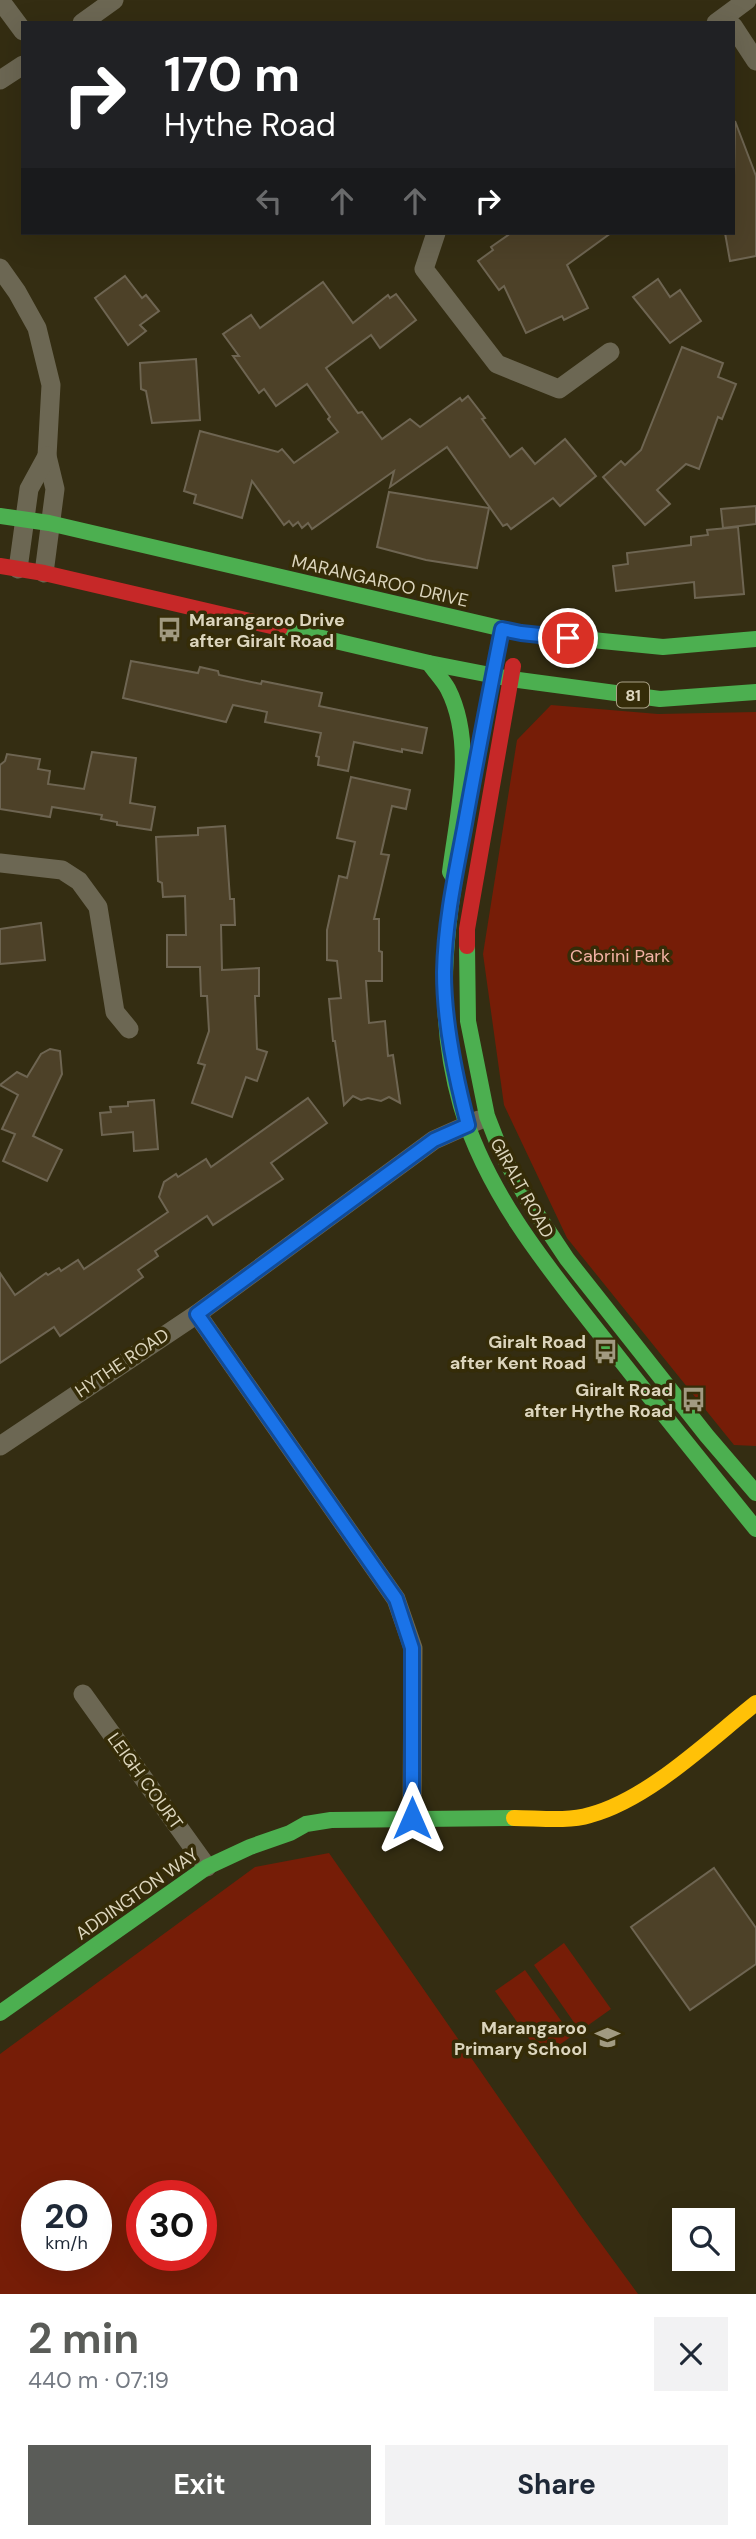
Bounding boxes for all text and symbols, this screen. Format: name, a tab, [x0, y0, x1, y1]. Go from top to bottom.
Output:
text: 170 m	[164, 42, 300, 106]
icon: right	[49, 49, 140, 140]
text: Hythe Road	[164, 104, 336, 146]
icon: left	[250, 182, 288, 220]
icon: ahead	[323, 182, 361, 220]
icon: ahead	[396, 182, 434, 220]
icon: right	[469, 182, 507, 220]
street label: MARANGAROO DRIVE	[289, 549, 471, 613]
place label: Marangaroo Drive after Giralt Road	[189, 608, 345, 653]
pin	[538, 608, 598, 668]
bus stop icon: Marangaroo Drive after Giralt Road	[155, 616, 183, 644]
icon: arrive	[549, 619, 587, 657]
road number: 81	[617, 682, 649, 708]
park label: Cabrini Park	[570, 944, 670, 968]
street label: GIRALT ROAD	[485, 1134, 559, 1242]
street label: HYTHE ROAD	[70, 1323, 174, 1403]
place label: Giralt Road after Kent Road	[450, 1330, 586, 1375]
bus stop icon: Giralt Road after Kent Road	[592, 1338, 620, 1366]
place label: Giralt Road after Hythe Road	[524, 1378, 673, 1423]
bus stop icon: Giralt Road after Hythe Road	[679, 1386, 707, 1414]
street label: LEIGH COURT	[102, 1728, 188, 1834]
position arrow	[375, 1781, 449, 1855]
street label: ADDINGTON WAY	[71, 1842, 204, 1945]
place label: Marangaroo Primary School	[454, 2016, 587, 2061]
school or university icon: Marangaroo Primary School	[593, 2024, 621, 2052]
speed limit sign: 30	[126, 2180, 217, 2271]
text: 20	[44, 2193, 89, 2239]
map controls	[672, 2208, 735, 2271]
button: search	[672, 2208, 735, 2271]
text: km/h	[45, 2231, 88, 2255]
text: 2 min	[28, 2311, 139, 2366]
button: close	[654, 2317, 728, 2391]
text: 440 m · 07:19	[28, 2365, 169, 2395]
button: Exit	[28, 2445, 371, 2525]
button: Share	[385, 2445, 728, 2525]

